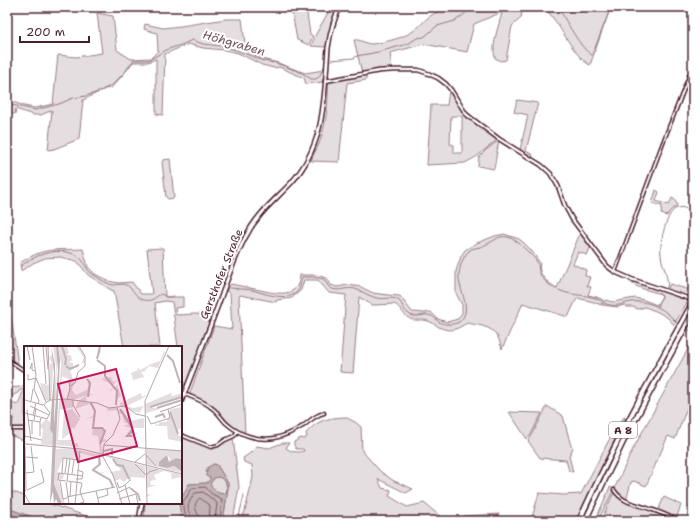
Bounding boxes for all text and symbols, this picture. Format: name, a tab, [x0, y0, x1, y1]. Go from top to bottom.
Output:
scale bar	[20, 18, 89, 44]
text: 200 m	[26, 24, 65, 40]
water label: Höhgraben	[201, 26, 267, 60]
street label: Gersthofer Straße	[196, 227, 246, 322]
inset map	[24, 346, 182, 504]
road number: A 8	[609, 422, 637, 438]

